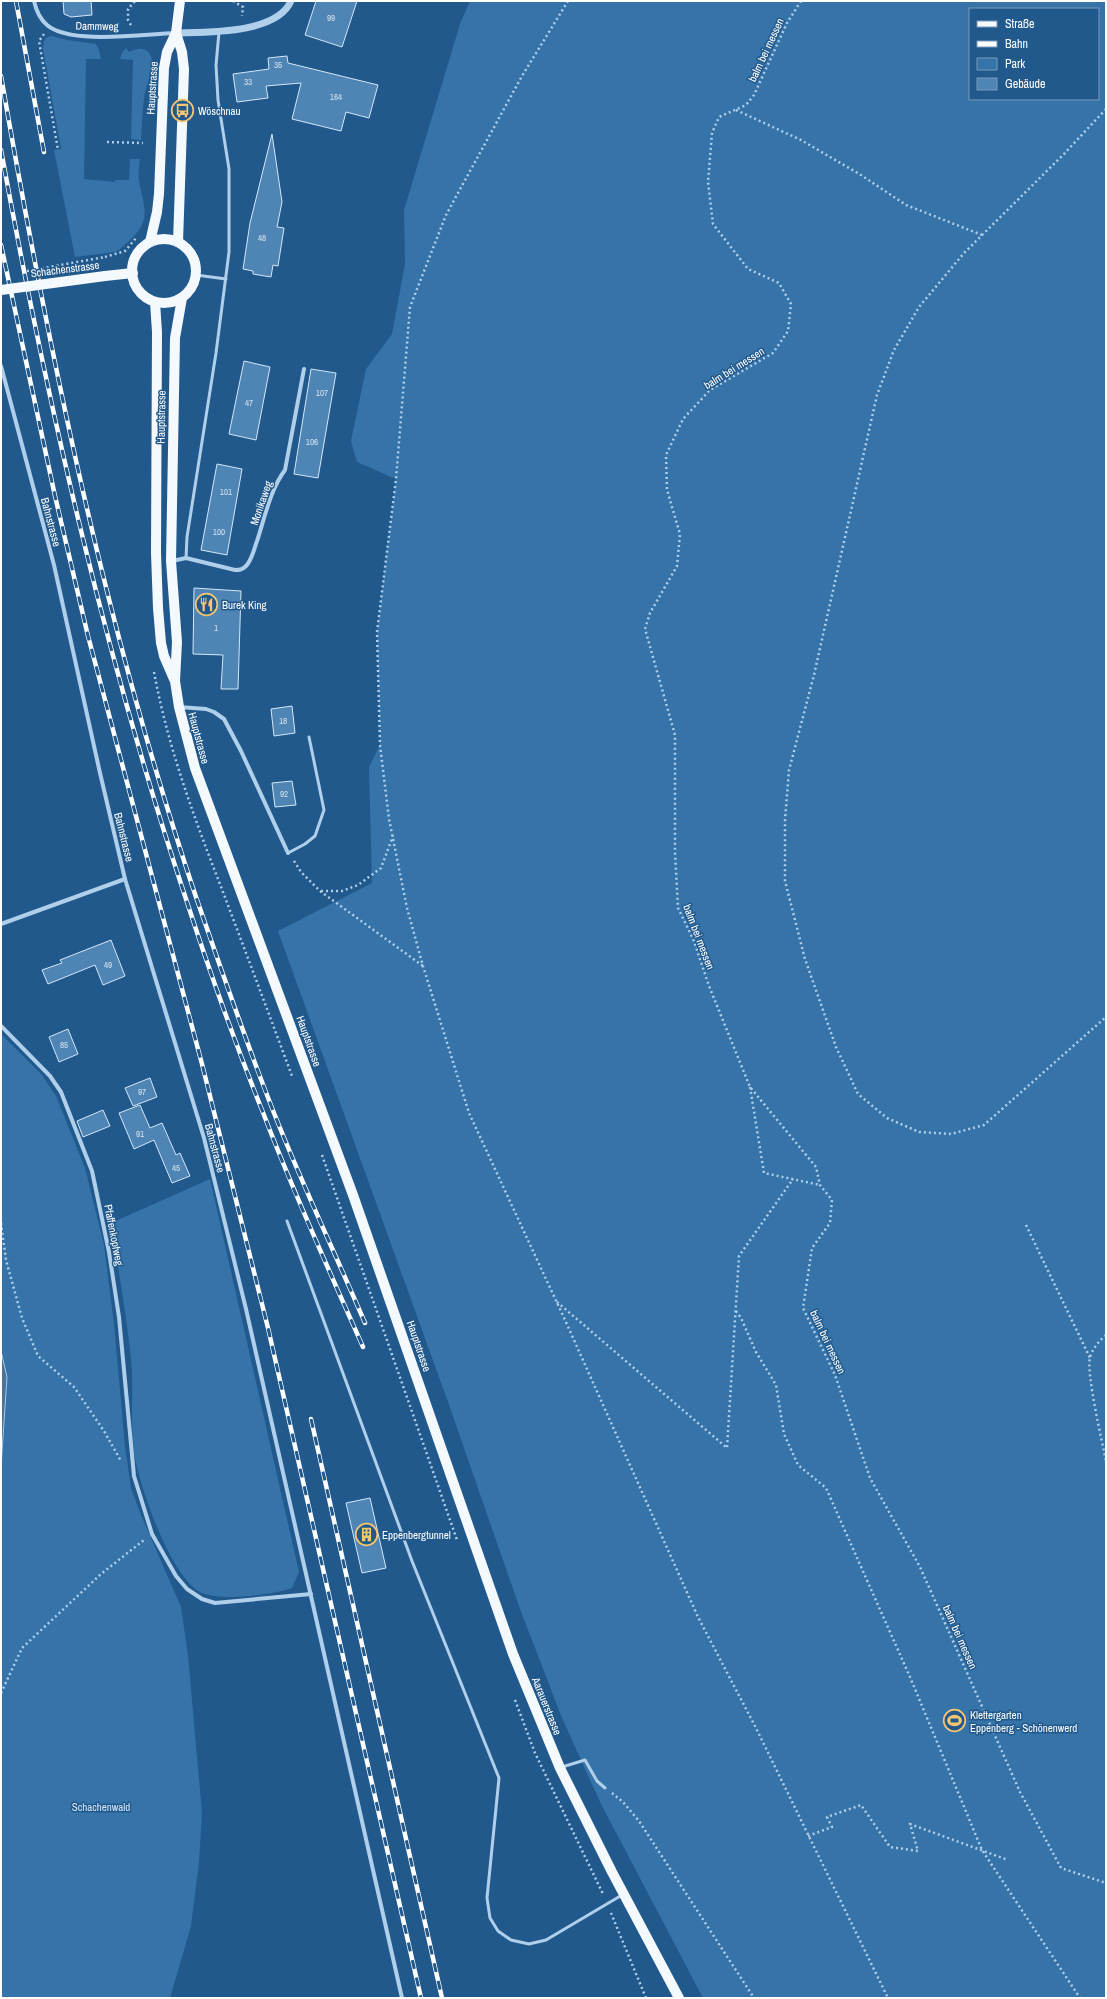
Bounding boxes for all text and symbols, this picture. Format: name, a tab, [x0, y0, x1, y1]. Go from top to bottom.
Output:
legend	[969, 8, 1099, 100]
house number: 99	[327, 12, 335, 24]
street label: balm bei messen	[745, 16, 787, 84]
text: Straße	[1005, 16, 1035, 32]
street label: Dammweg	[75, 19, 119, 33]
text: Bahn	[1005, 36, 1028, 52]
text: Park	[1005, 56, 1025, 72]
house number: 35	[274, 59, 282, 71]
street label: Hauptstrasse	[143, 61, 161, 115]
house number: 33	[244, 76, 252, 88]
text: Gebäude	[1005, 76, 1046, 92]
house number: 164	[330, 91, 342, 103]
bus stop icon: Wöschnau	[169, 98, 195, 124]
place label: Wöschnau	[198, 104, 240, 118]
house number: 48	[258, 232, 266, 244]
street label: Schachenstrasse	[30, 258, 100, 280]
street label: balm bei messen	[701, 344, 767, 392]
house number: 107	[316, 387, 328, 399]
street label: Hauptstrasse	[154, 390, 168, 444]
house number: 47	[245, 397, 253, 409]
house number: 106	[306, 436, 318, 448]
street label: Monikaweg	[247, 479, 275, 527]
house number: 101	[220, 486, 232, 498]
street label: Bahnstrasse	[38, 496, 64, 548]
house number: 100	[213, 526, 225, 538]
restaurant icon: Burek King	[194, 592, 220, 618]
place label: Burek King	[222, 598, 267, 612]
house number: 1	[214, 622, 218, 634]
street label: Hauptstrasse	[185, 711, 213, 765]
house number: 18	[279, 715, 287, 727]
house number: 92	[280, 788, 288, 800]
street label: Bahnstrasse	[111, 811, 137, 863]
street label: balm bei messen	[680, 902, 718, 972]
house number: 49	[104, 959, 112, 971]
street label: Hauptstrasse	[293, 1014, 325, 1068]
house number: 85	[60, 1039, 68, 1051]
house number: 97	[138, 1086, 146, 1098]
street label: Bahnstrasse	[202, 1122, 228, 1174]
house number: 91	[136, 1128, 144, 1140]
house number: 45	[172, 1162, 180, 1174]
street label: Pfaffenkopfweg	[101, 1203, 127, 1267]
street label: balm bei messen	[807, 1308, 849, 1376]
street label: Hauptstrasse	[404, 1319, 434, 1373]
building icon: Eppenbergtunnel	[353, 1522, 379, 1548]
place label: Eppenbergtunnel	[382, 1528, 451, 1542]
street label: balm bei messen	[940, 1603, 980, 1671]
street label: Aarauerstrasse	[529, 1674, 565, 1737]
sports icon: Klettergarten Eppenberg - Schönenwerd	[941, 1708, 967, 1734]
place label: Klettergarten Eppenberg - Schönenwerd	[970, 1708, 1077, 1735]
park label: Schachenwald	[72, 1800, 130, 1814]

